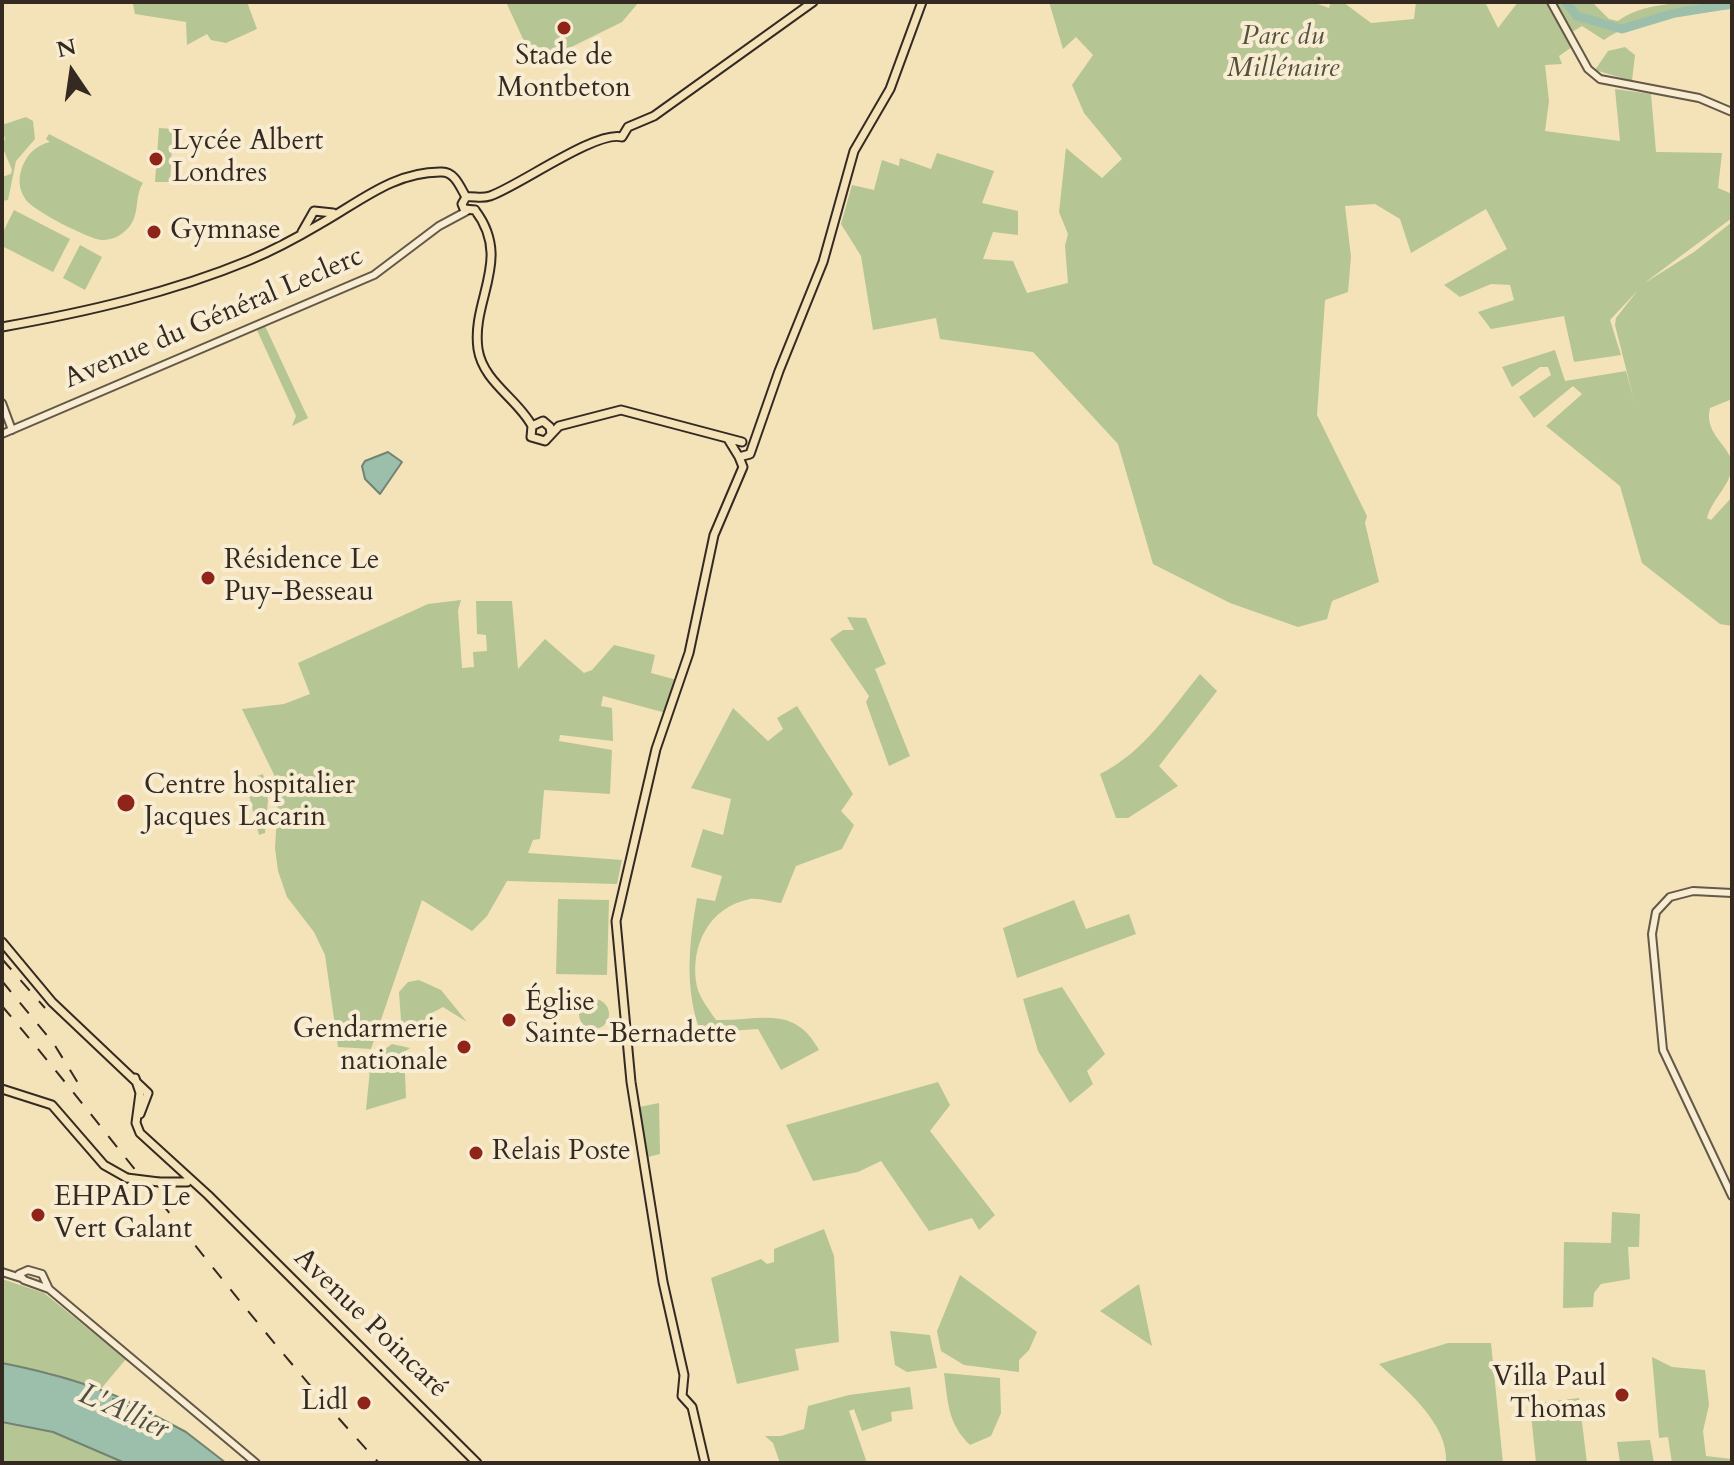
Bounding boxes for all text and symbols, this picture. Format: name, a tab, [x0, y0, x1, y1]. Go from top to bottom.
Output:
marker: Stade de Montbeton	[555, 19, 573, 37]
park label: Parc du Millénaire	[1227, 21, 1339, 87]
north arrow	[32, 32, 112, 112]
text: N	[54, 32, 79, 65]
place label: Stade de Montbeton	[497, 41, 631, 107]
place label: Lycée Albert Londres	[172, 126, 323, 192]
marker: Lycée Albert Londres	[147, 150, 165, 168]
place label: Gymnase	[170, 215, 281, 249]
marker: Gymnase	[145, 223, 163, 241]
street label: Avenue du Général Leclerc	[59, 241, 369, 397]
place label: Résidence Le Puy-Besseau	[224, 545, 380, 611]
marker: Résidence Le Puy-Besseau	[199, 569, 217, 587]
place label: Centre hospitalier Jacques Lacarin	[144, 770, 355, 836]
marker: Centre hospitalier Jacques Lacarin	[115, 792, 137, 814]
place label: Église Sainte-Bernadette	[525, 987, 737, 1053]
marker: Église Sainte-Bernadette	[500, 1011, 518, 1029]
place label: Gendarmerie nationale	[293, 1014, 448, 1080]
marker: Gendarmerie nationale	[455, 1038, 473, 1056]
place label: Relais Poste	[492, 1136, 631, 1170]
marker: Relais Poste	[467, 1144, 485, 1162]
place label: EHPAD Le Vert Galant	[54, 1182, 192, 1248]
marker: EHPAD Le Vert Galant	[29, 1206, 47, 1224]
street label: Avenue Poincaré	[286, 1242, 454, 1406]
place label: Villa Paul Thomas	[1493, 1362, 1606, 1428]
water label: L'Allier	[73, 1377, 173, 1449]
place label: Lidl	[301, 1386, 348, 1420]
marker: Villa Paul Thomas	[1613, 1386, 1631, 1404]
marker: Lidl	[355, 1394, 373, 1412]

